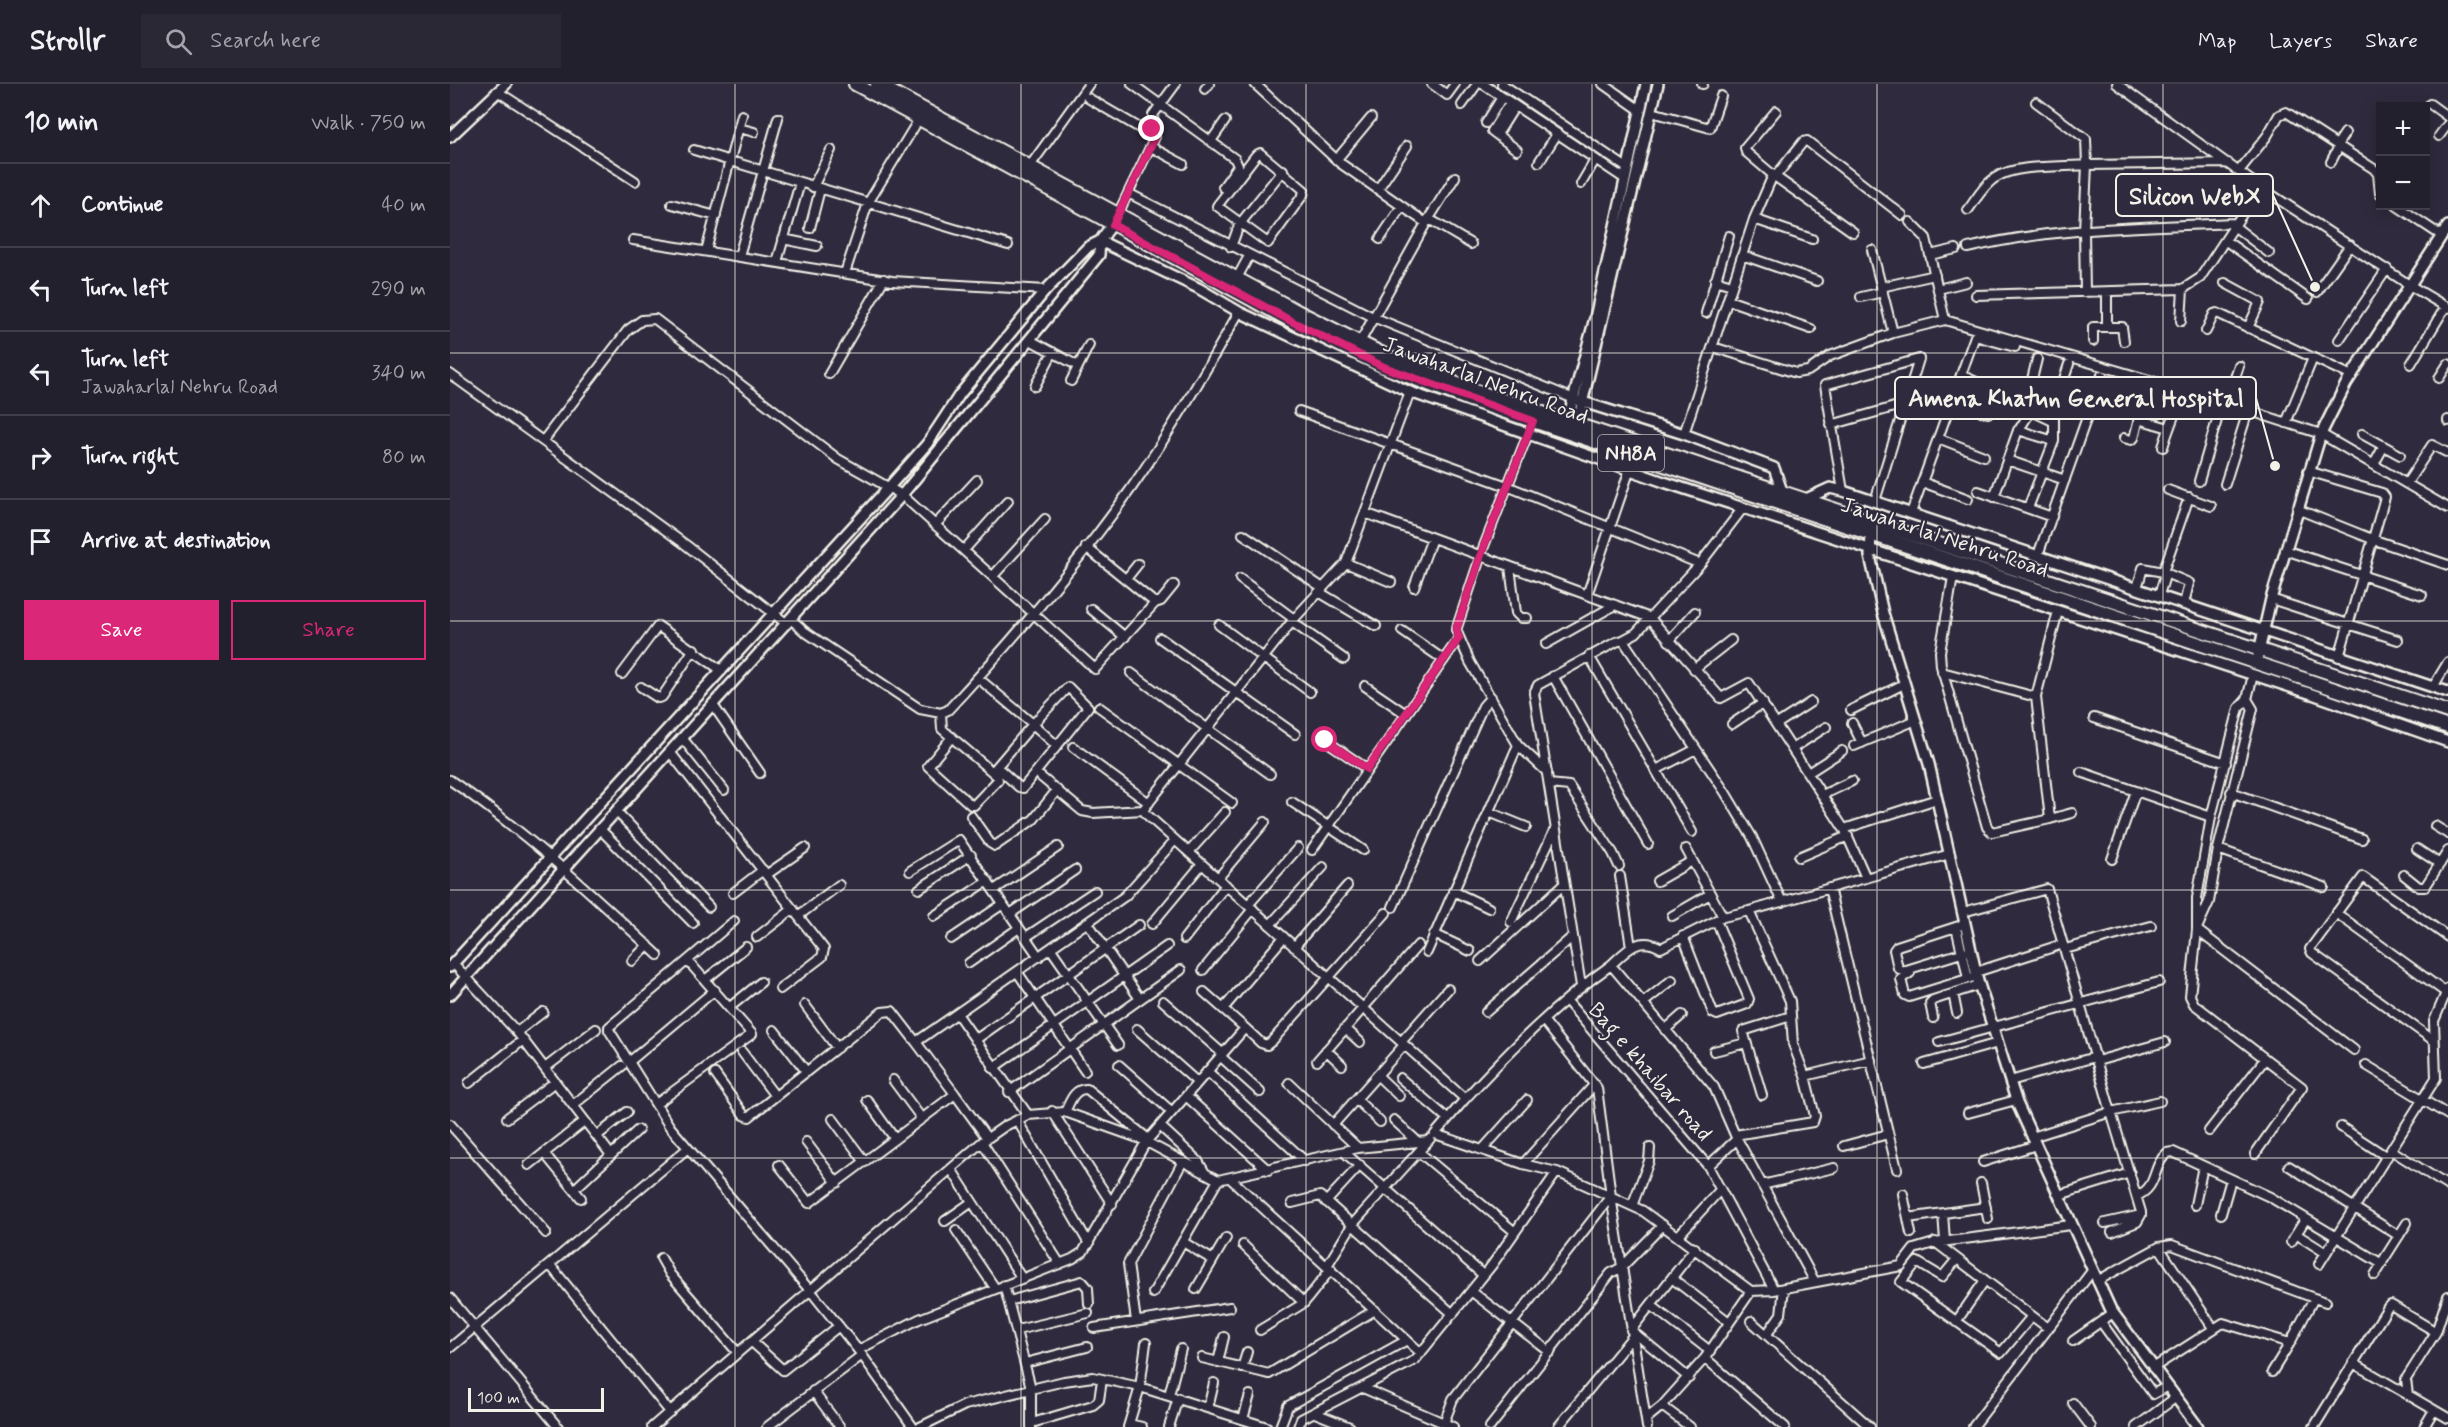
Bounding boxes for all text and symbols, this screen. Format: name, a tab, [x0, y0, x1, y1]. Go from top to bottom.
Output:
search box	[141, 14, 561, 68]
text: Strollr	[30, 23, 105, 60]
icon: search	[162, 25, 195, 58]
text: Search here	[210, 27, 321, 55]
text: Map	[2198, 27, 2236, 55]
text: Layers	[2269, 27, 2332, 55]
text: Share	[2365, 27, 2418, 55]
map controls	[2376, 102, 2430, 210]
button: +	[2376, 102, 2430, 156]
text: 10 min	[24, 106, 99, 140]
text: Walk · 750 m	[311, 110, 426, 137]
route end	[1138, 115, 1164, 141]
button: −	[2376, 156, 2430, 210]
callout: Silicon WebX	[2116, 174, 2273, 216]
text: Silicon WebX	[2129, 182, 2261, 213]
icon: ahead	[24, 189, 57, 222]
text: Continue	[81, 191, 163, 219]
text: 40 m	[382, 192, 426, 219]
icon: left	[24, 273, 57, 306]
text: Turn left	[81, 275, 169, 303]
text: 290 m	[371, 276, 426, 303]
street label: Jawaharlal Nehru Road	[1379, 331, 1592, 431]
text: Turn left	[81, 346, 169, 374]
icon: left	[24, 357, 57, 390]
text: 340 m	[371, 360, 426, 387]
text: Jawaharlal Nehru Road	[81, 374, 278, 401]
callout: Amena Khatun General Hospital	[1895, 377, 2256, 419]
text: Amena Khatun General Hospital	[1908, 384, 2244, 415]
road number: NH8A	[1598, 435, 1664, 471]
icon: right	[24, 441, 57, 474]
text: Turn right	[81, 443, 179, 471]
text: 80 m	[382, 444, 426, 471]
street label: Jawaharlal Nehru Road	[1837, 491, 2052, 585]
icon: arrive	[24, 525, 57, 558]
text: Arrive at destination	[81, 527, 271, 555]
button: Save	[24, 600, 219, 660]
button: Share	[231, 600, 426, 660]
route start	[1311, 726, 1337, 752]
street label: Bag e khaibar road	[1579, 997, 1717, 1149]
scale bar	[468, 1385, 604, 1412]
text: 100 m	[477, 1388, 520, 1409]

